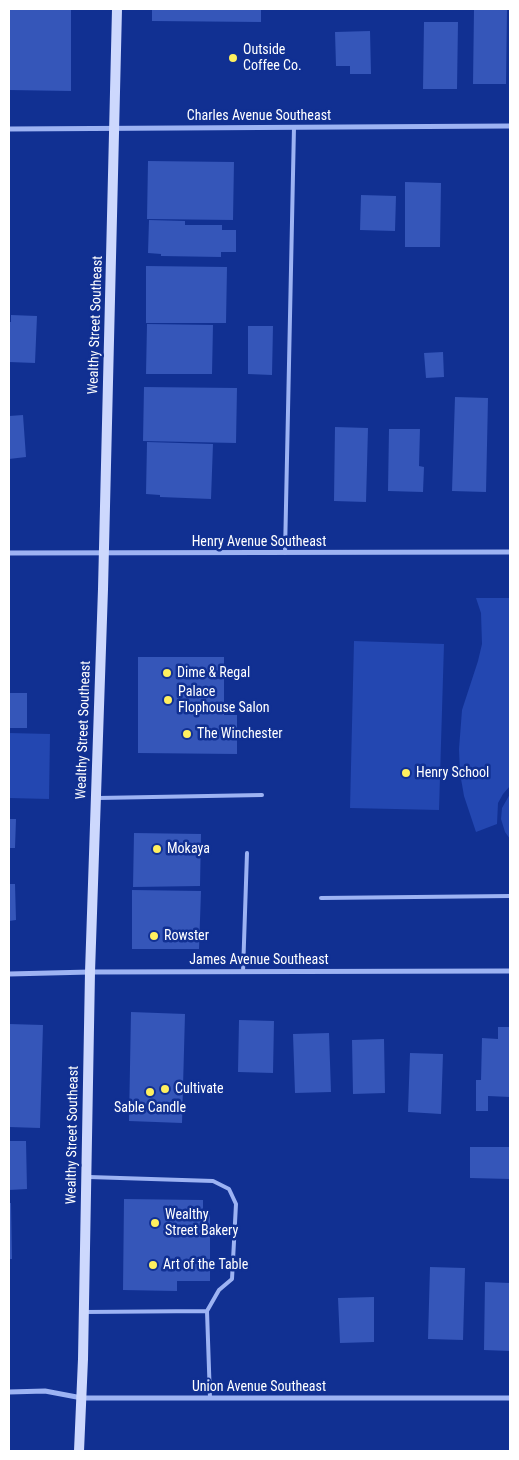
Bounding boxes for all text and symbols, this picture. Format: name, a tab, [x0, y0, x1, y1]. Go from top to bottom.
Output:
place label: Outside Coffee Co.	[243, 42, 302, 74]
marker: Outside Coffee Co.	[227, 52, 239, 64]
street label: Charles Avenue Southeast	[187, 108, 331, 124]
street label: Wealthy Street Southeast	[85, 255, 107, 395]
street label: Henry Avenue Southeast	[192, 534, 326, 550]
street label: Wealthy Street Southeast	[73, 660, 95, 800]
place label: Dime & Regal	[177, 665, 250, 681]
marker: Dime & Regal	[161, 667, 173, 679]
place label: Palace Flophouse Salon	[178, 684, 270, 716]
marker: Palace Flophouse Salon	[162, 694, 174, 706]
place label: The Winchester	[197, 726, 283, 742]
marker: The Winchester	[181, 728, 193, 740]
place label: Henry School	[416, 765, 489, 781]
marker: Henry School	[400, 767, 412, 779]
place label: Mokaya	[167, 841, 210, 857]
marker: Mokaya	[151, 843, 163, 855]
place label: Rowster	[164, 928, 209, 944]
marker: Rowster	[148, 930, 160, 942]
street label: James Avenue Southeast	[189, 952, 329, 968]
street label: Wealthy Street Southeast	[63, 1066, 83, 1204]
place label: Cultivate	[175, 1081, 224, 1097]
marker: Cultivate	[159, 1083, 171, 1095]
marker: Sable Candle	[144, 1086, 156, 1098]
place label: Sable Candle	[114, 1100, 186, 1116]
place label: Wealthy Street Bakery	[165, 1207, 238, 1240]
marker: Wealthy Street Bakery	[149, 1217, 161, 1229]
place label: Art of the Table	[163, 1257, 248, 1273]
marker: Art of the Table	[147, 1259, 159, 1271]
street label: Union Avenue Southeast	[192, 1379, 326, 1395]

